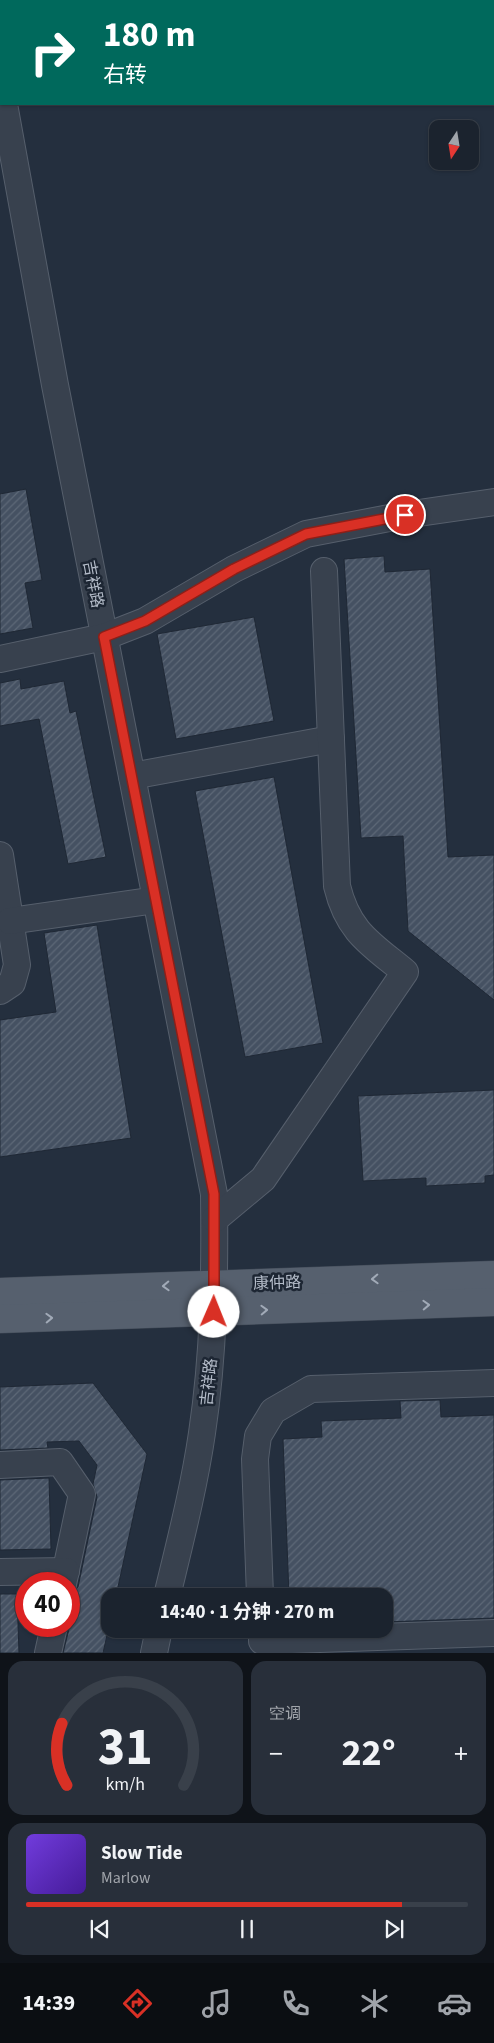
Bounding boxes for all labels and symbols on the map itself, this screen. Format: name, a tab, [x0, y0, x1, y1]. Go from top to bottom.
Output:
north arrow	[429, 120, 479, 170]
pin	[384, 494, 426, 536]
street label: 吉祥路	[78, 559, 108, 610]
street label: 康仲路	[253, 1271, 301, 1295]
one-way arrow	[371, 1274, 379, 1284]
one-way arrow	[162, 1281, 170, 1291]
position arrow	[187, 1285, 239, 1337]
one-way arrow	[422, 1299, 430, 1310]
one-way arrow	[260, 1305, 268, 1316]
one-way arrow	[45, 1312, 53, 1323]
street label: 吉祥路	[196, 1357, 222, 1407]
speed limit sign: 40	[15, 1572, 80, 1637]

